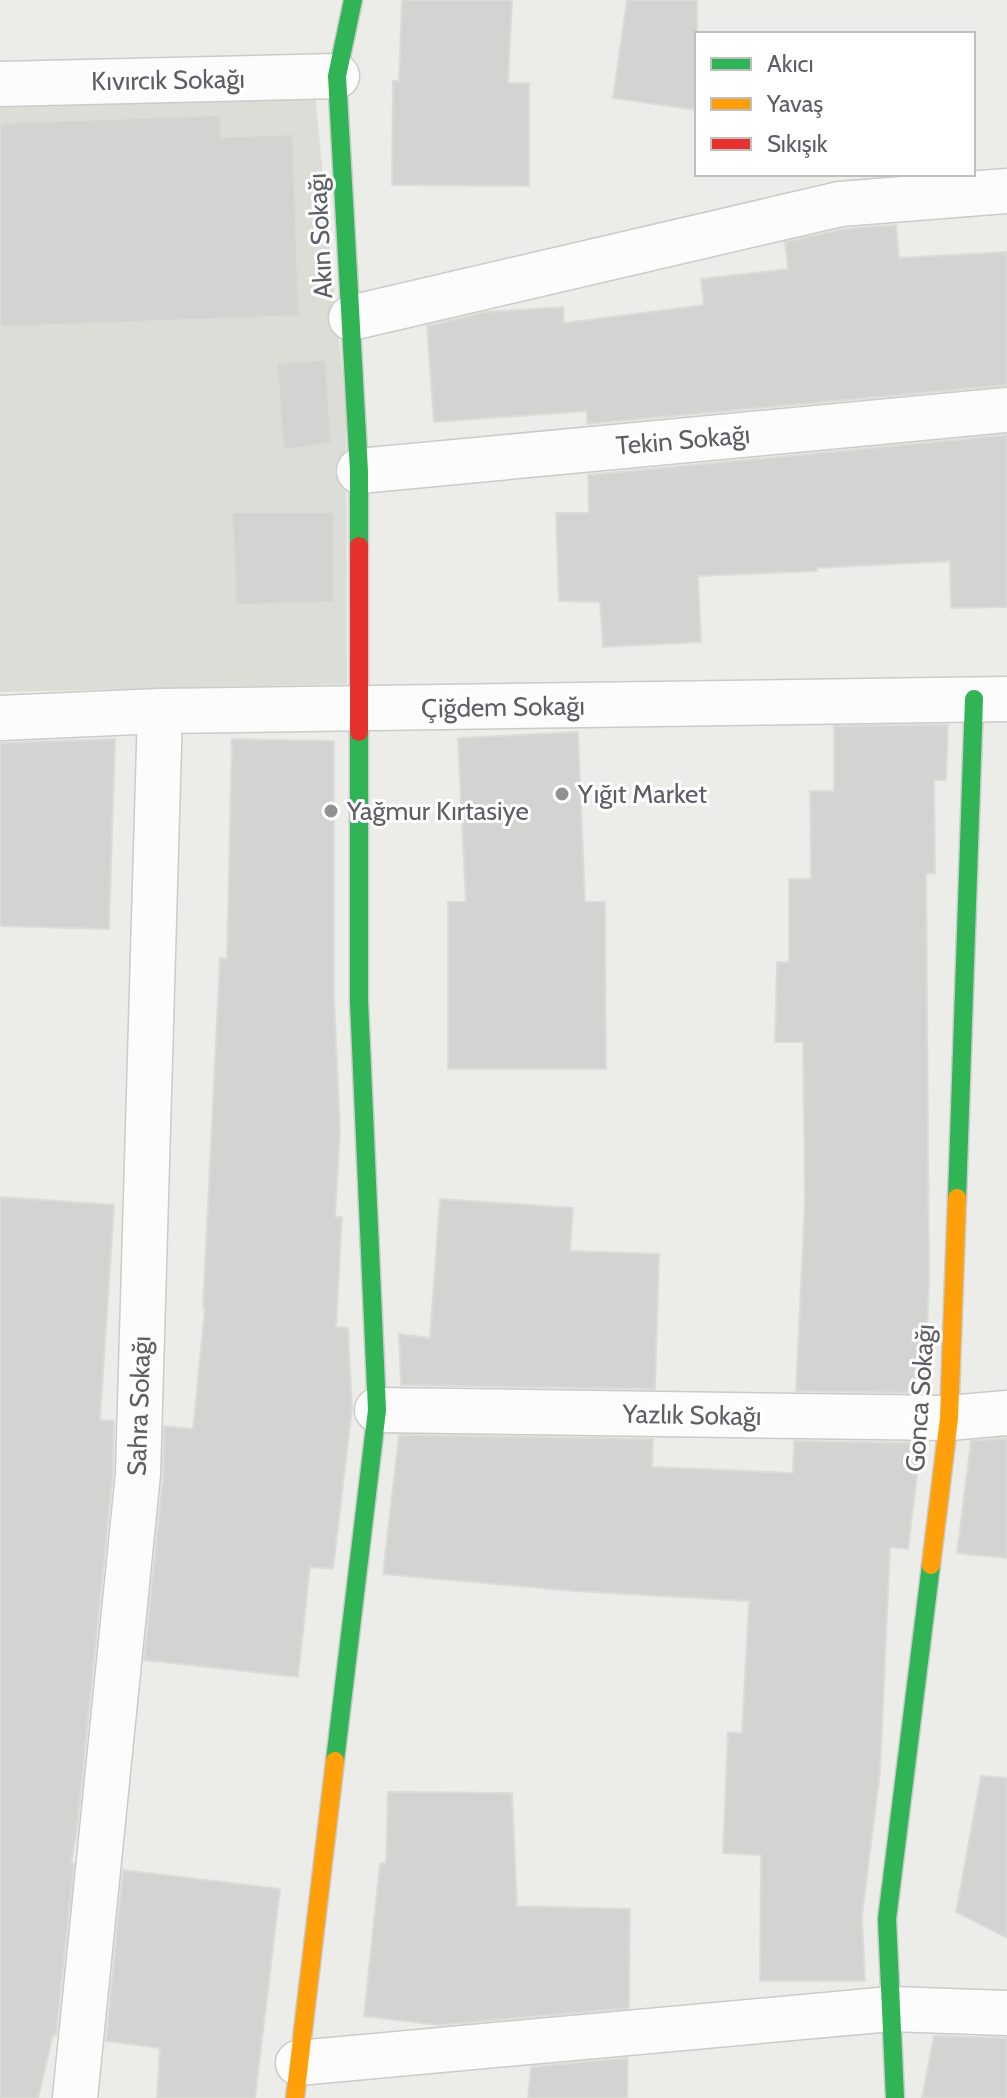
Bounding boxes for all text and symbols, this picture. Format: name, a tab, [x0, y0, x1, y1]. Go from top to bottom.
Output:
legend	[695, 32, 975, 176]
text: Akıcı	[767, 49, 814, 78]
street label: Kıvırcık Sokağı	[91, 63, 245, 97]
text: Yavaş	[766, 89, 823, 118]
text: Sıkışık	[767, 129, 828, 158]
street label: Akın Sokağı	[301, 172, 339, 300]
street label: Tekin Sokağı	[615, 418, 751, 462]
street label: Çiğdem Sokağı	[421, 690, 585, 724]
place label: Yığıt Market	[577, 778, 707, 810]
marker: Yığıt Market	[553, 785, 571, 803]
place label: Yağmur Kırtasiye	[346, 795, 529, 827]
marker: Yağmur Kırtasiye	[322, 802, 340, 820]
street label: Gonca Sokağı	[899, 1323, 941, 1473]
street label: Sahra Sokağı	[121, 1335, 157, 1477]
street label: Yazlık Sokağı	[621, 1398, 762, 1432]

